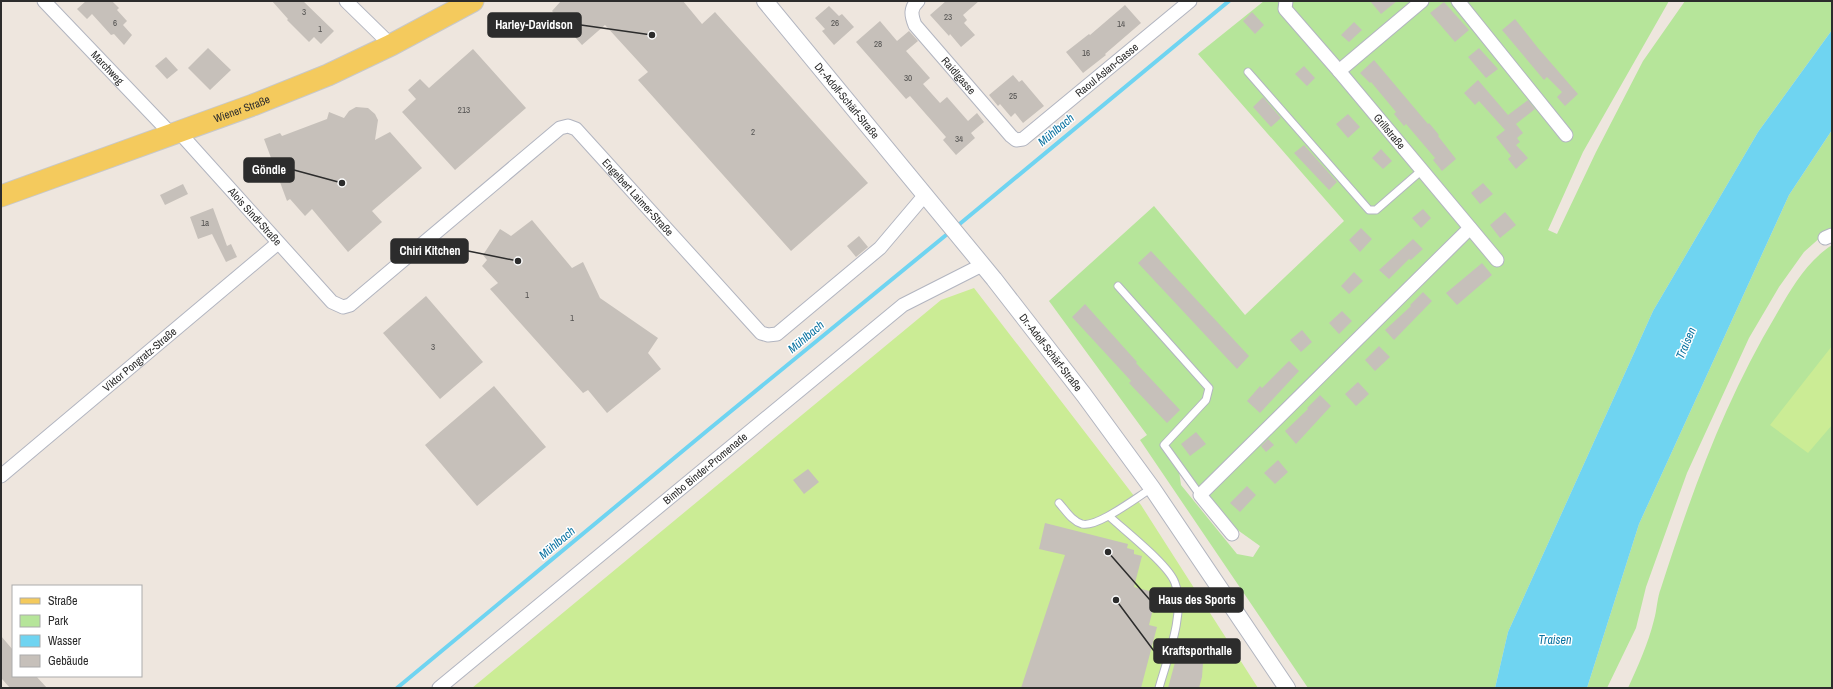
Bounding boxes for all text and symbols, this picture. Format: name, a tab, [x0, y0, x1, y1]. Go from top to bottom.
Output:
house number: 3	[302, 6, 306, 18]
house number: 23	[944, 11, 952, 23]
callout: Harley-Davidson	[488, 13, 581, 37]
house number: 6	[113, 17, 117, 29]
text: Harley-Davidson	[495, 17, 573, 33]
house number: 26	[831, 17, 839, 29]
house number: 14	[1117, 18, 1125, 30]
house number: 1	[318, 23, 322, 35]
house number: 28	[874, 38, 882, 50]
street label: Raoul Aslan-Gasse	[1072, 40, 1141, 100]
house number: 16	[1082, 47, 1090, 59]
street label: Marchweg	[88, 48, 127, 87]
street label: Raidlgasse	[939, 54, 979, 97]
street label: Dr.-Adolf-Schärf-Straße	[812, 60, 882, 141]
house number: 30	[904, 72, 912, 84]
house number: 25	[1009, 90, 1017, 102]
street label: Wiener Straße	[212, 92, 272, 126]
house number: 213	[458, 104, 470, 116]
water label: Mühlbach	[1035, 110, 1077, 150]
street label: Grillstraße	[1371, 111, 1408, 152]
house number: 2	[751, 126, 755, 138]
house number: 34	[955, 133, 963, 145]
street label: Engelbert Laimer-Straße	[599, 156, 676, 239]
callout: Göndle	[244, 158, 294, 182]
text: Göndle	[252, 162, 286, 178]
street label: Alois Sindl-Straße	[225, 184, 285, 248]
house number: 1a	[201, 217, 209, 229]
callout: Chiri Kitchen	[391, 239, 468, 263]
text: Chiri Kitchen	[399, 243, 461, 259]
house number: 1	[525, 289, 529, 301]
street label: Dr.-Adolf-Schärf-Straße	[1016, 311, 1085, 394]
house number: 1	[570, 312, 574, 324]
water label: Mühlbach	[785, 317, 827, 357]
street label: Viktor Pongratz-Straße	[100, 324, 179, 395]
water label: Traisen	[1672, 325, 1700, 361]
house number: 3	[431, 341, 435, 353]
street label: Bimbo Binder-Promenade	[660, 430, 750, 507]
water label: Mühlbach	[536, 523, 578, 563]
legend	[12, 585, 142, 677]
callout: Haus des Sports	[1150, 588, 1243, 612]
text: Haus des Sports	[1158, 592, 1236, 608]
text: Straße	[48, 593, 78, 609]
text: Park	[48, 613, 68, 629]
water label: Traisen	[1539, 632, 1571, 648]
text: Wasser	[48, 633, 82, 649]
callout: Kraftsporthalle	[1154, 639, 1240, 663]
text: Kraftsporthalle	[1162, 643, 1233, 659]
text: Gebäude	[48, 653, 89, 669]

